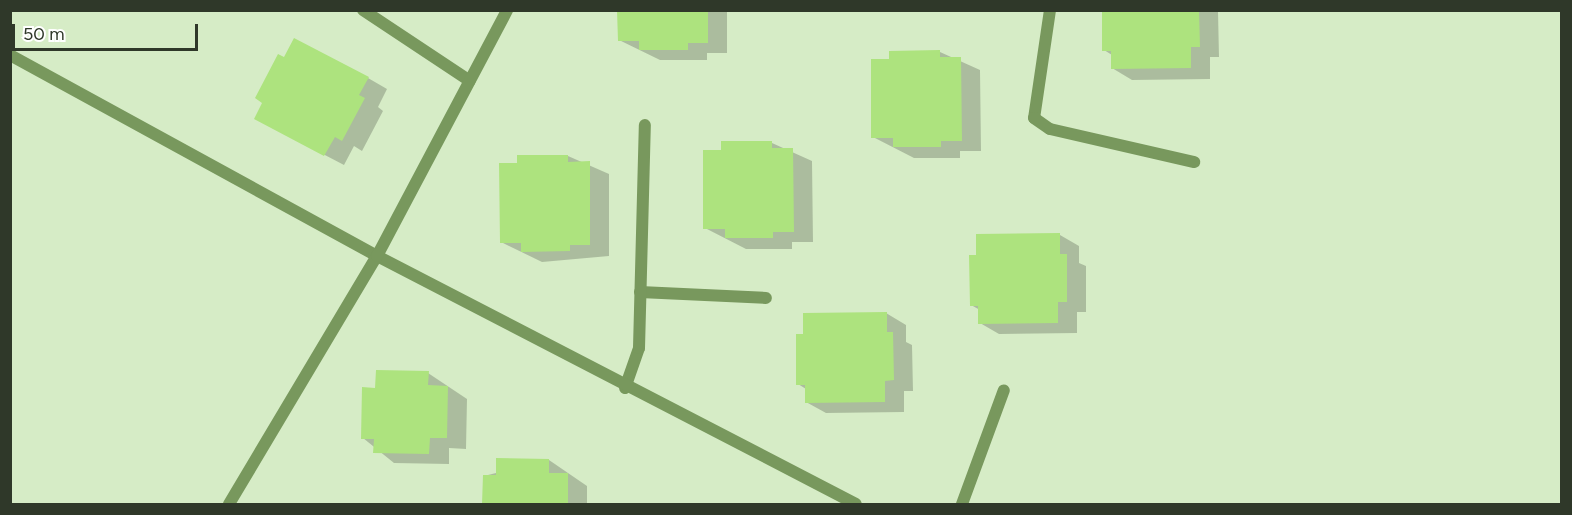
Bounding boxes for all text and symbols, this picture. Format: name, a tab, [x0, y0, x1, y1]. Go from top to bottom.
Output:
scale bar	[15, 12, 201, 50]
text: 50 m	[23, 23, 65, 45]

